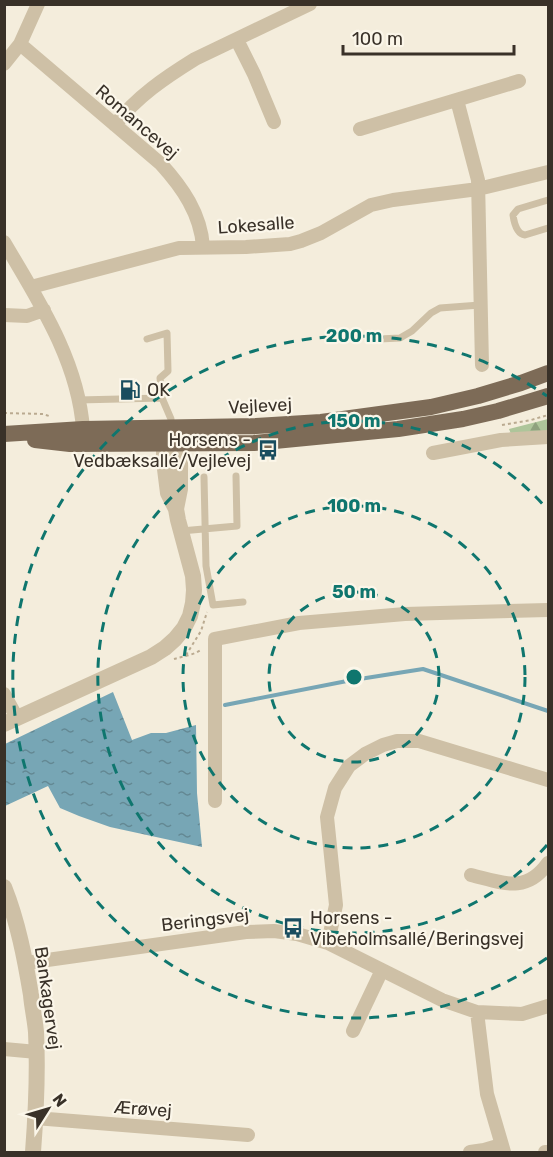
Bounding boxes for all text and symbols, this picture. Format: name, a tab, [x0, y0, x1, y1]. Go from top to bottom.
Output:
scale bar	[343, 18, 514, 56]
text: 100 m	[352, 28, 403, 50]
street label: Romancevej	[91, 80, 183, 164]
street label: Lokesalle	[217, 211, 295, 239]
text: 200 m	[326, 325, 382, 347]
fuel station icon: OK	[118, 378, 142, 402]
place label: OK	[147, 379, 170, 401]
street label: Vejlevej	[227, 393, 293, 419]
text: 150 m	[327, 410, 381, 432]
place label: Horsens - Vedbæksallé/Vejlevej	[73, 429, 251, 472]
bus stop icon: Horsens - Vedbæksallé/Vejlevej	[256, 438, 280, 462]
text: 100 m	[327, 495, 381, 517]
text: 50 m	[332, 581, 376, 603]
centre of rings	[344, 667, 364, 687]
street label: Beringsvej	[160, 904, 250, 936]
place label: Horsens - Vibeholmsallé/Beringsvej	[310, 907, 524, 950]
bus stop icon: Horsens - Vibeholmsallé/Beringsvej	[281, 916, 305, 940]
street label: Bankagervej	[30, 945, 66, 1051]
north arrow	[18, 1079, 78, 1139]
text: N	[49, 1090, 71, 1111]
street label: Ærøvej	[113, 1096, 173, 1122]

